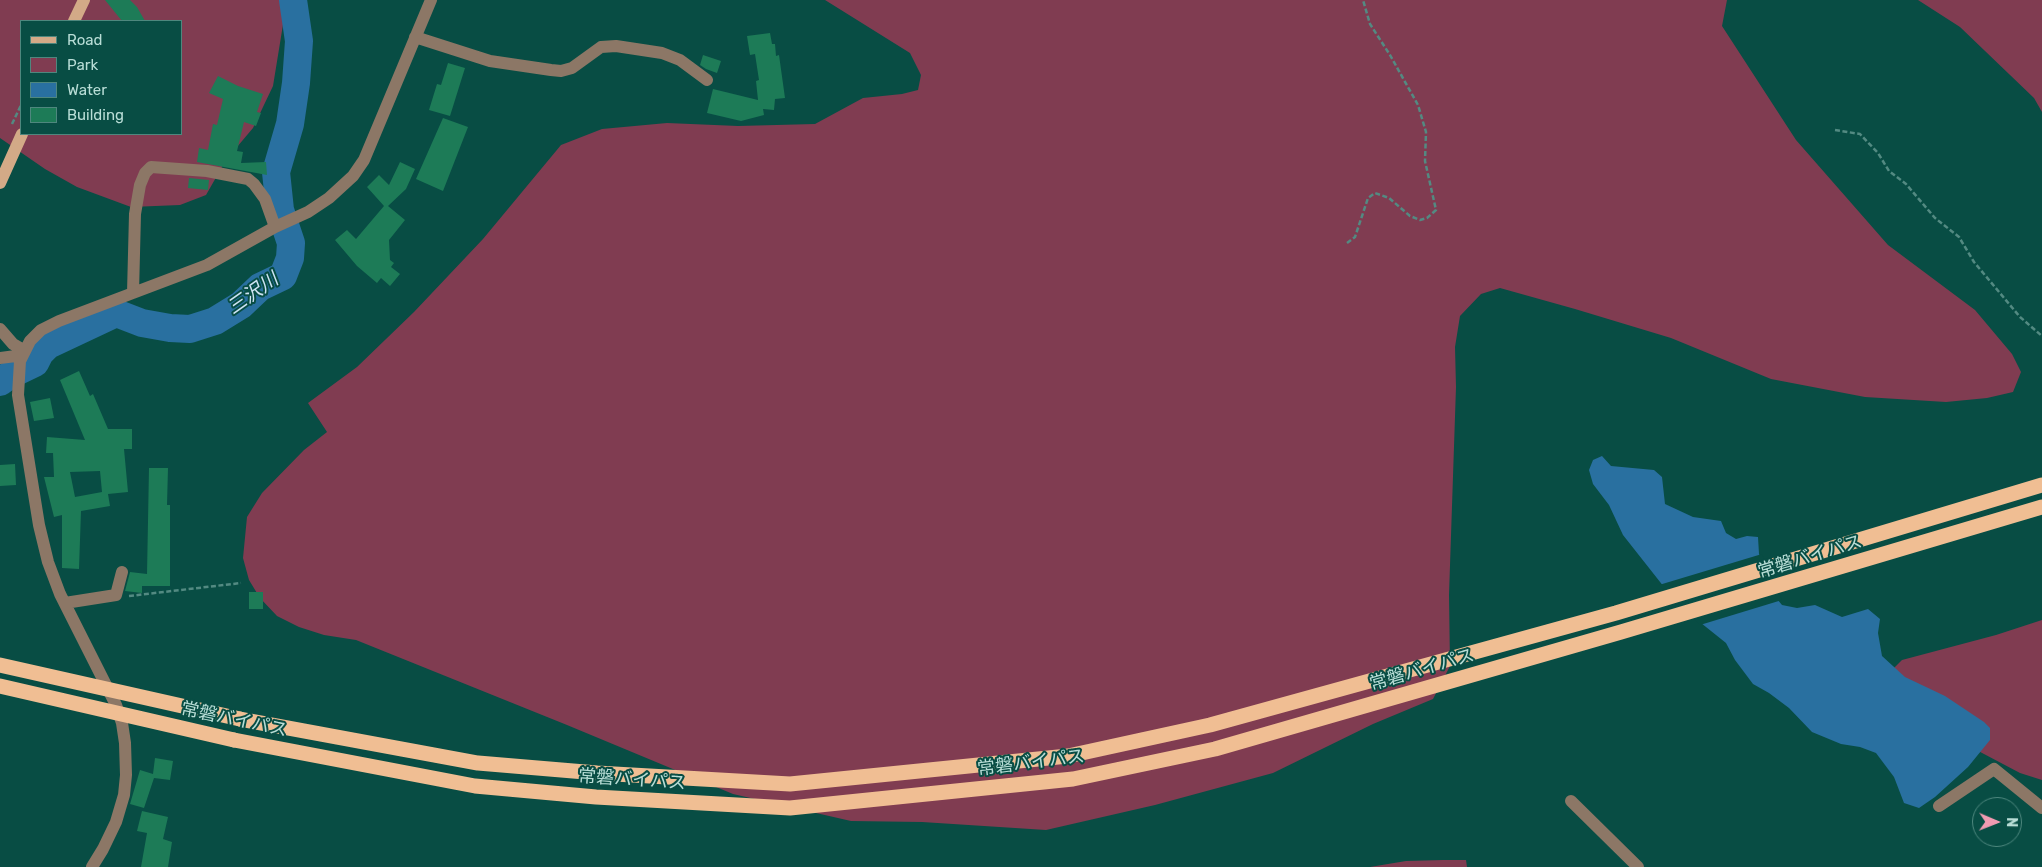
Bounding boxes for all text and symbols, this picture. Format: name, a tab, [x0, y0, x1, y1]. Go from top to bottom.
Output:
legend	[20, 20, 182, 135]
text: Road	[67, 31, 103, 49]
text: Park	[67, 56, 98, 74]
text: Water	[67, 81, 107, 99]
text: Building	[67, 106, 124, 124]
water label: 三沢川	[223, 268, 283, 320]
street label: 常磐バイパス	[1755, 531, 1865, 583]
street label: 常磐バイパス	[1367, 645, 1477, 695]
street label: 常磐バイパス	[179, 698, 289, 742]
street label: 常磐バイパス	[976, 746, 1086, 780]
street label: 常磐バイパス	[577, 765, 687, 795]
north arrow	[1972, 797, 2022, 847]
text: N	[2003, 817, 2020, 827]

